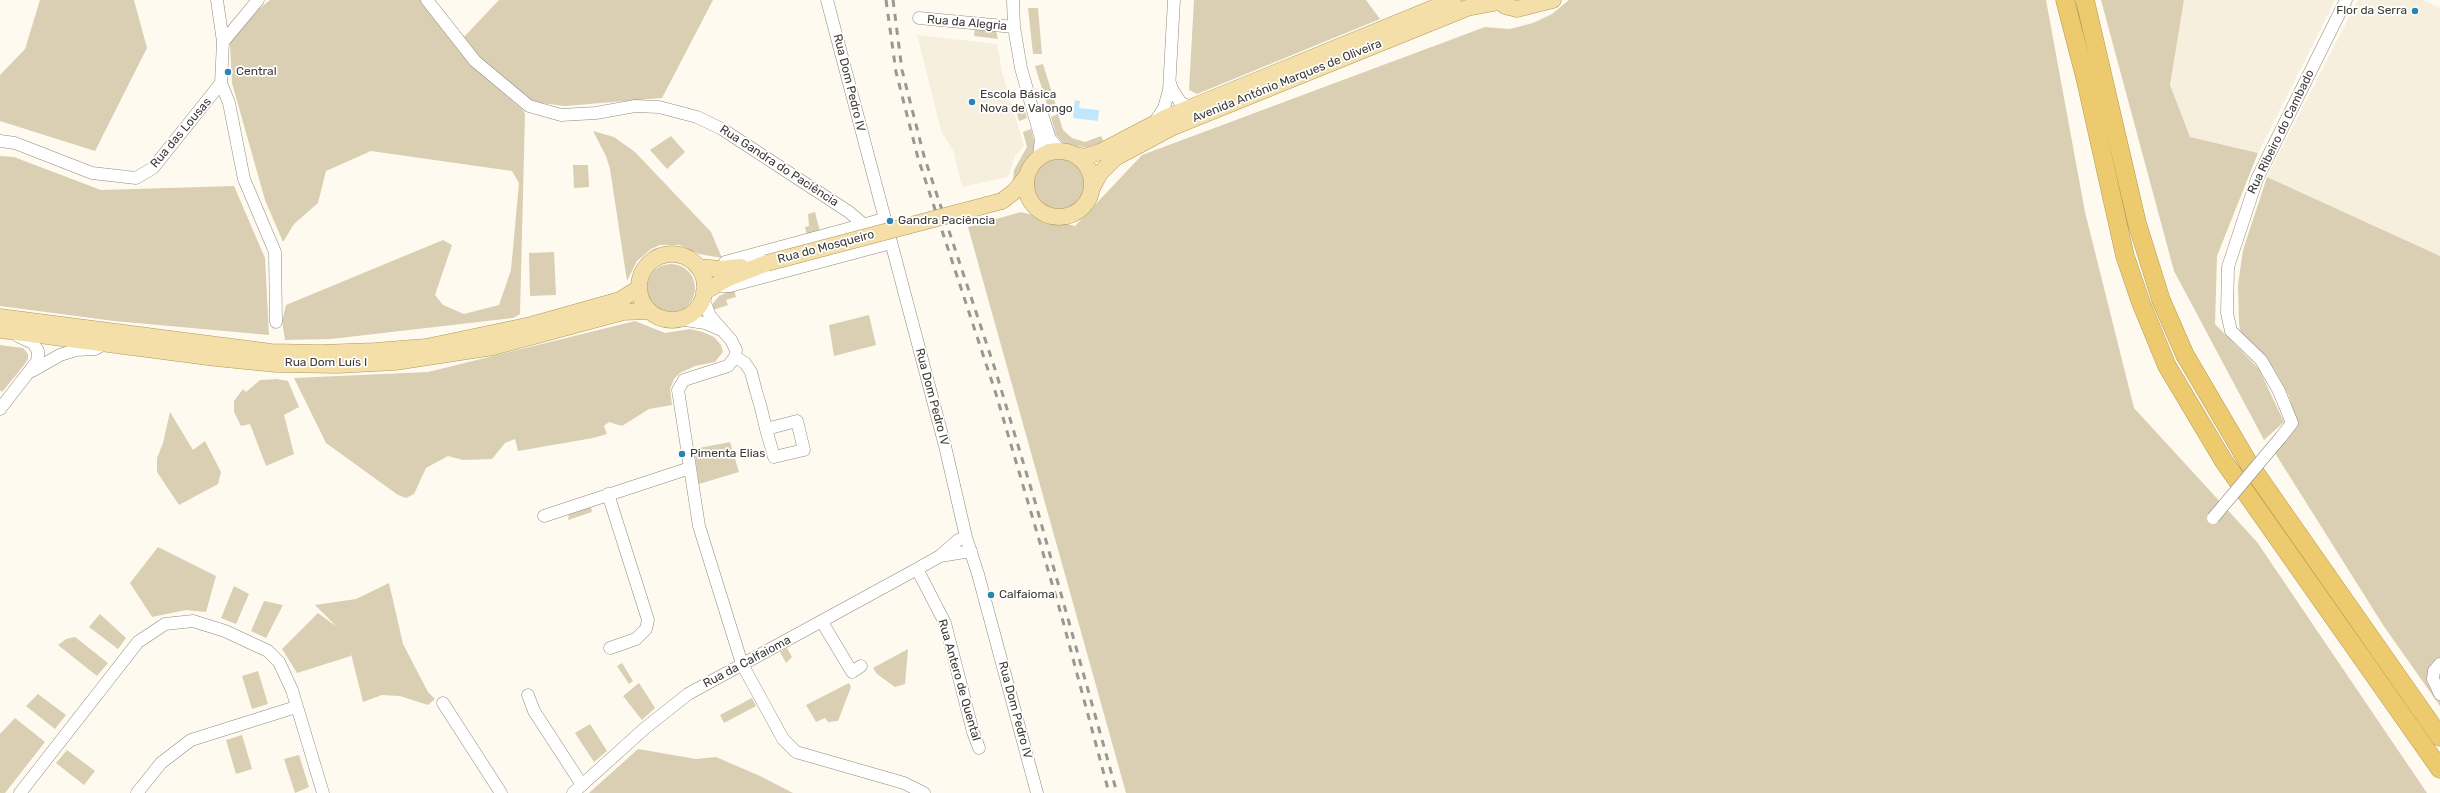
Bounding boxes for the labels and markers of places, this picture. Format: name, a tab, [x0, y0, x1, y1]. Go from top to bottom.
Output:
place label: Flor da Serra	[2336, 4, 2407, 18]
marker: Flor da Serra	[2410, 6, 2420, 16]
place label: Central	[236, 65, 277, 79]
marker: Central	[223, 67, 233, 77]
place label: Escola Básica Nova de Valongo	[980, 88, 1073, 116]
marker: Escola Básica Nova de Valongo	[967, 97, 977, 107]
place label: Gandra Paciência	[898, 214, 995, 228]
marker: Gandra Paciência	[885, 216, 895, 226]
place label: Pimenta Elias	[690, 447, 765, 461]
marker: Pimenta Elias	[677, 449, 687, 459]
place label: Calfaioma	[999, 588, 1055, 602]
marker: Calfaioma	[986, 590, 996, 600]

